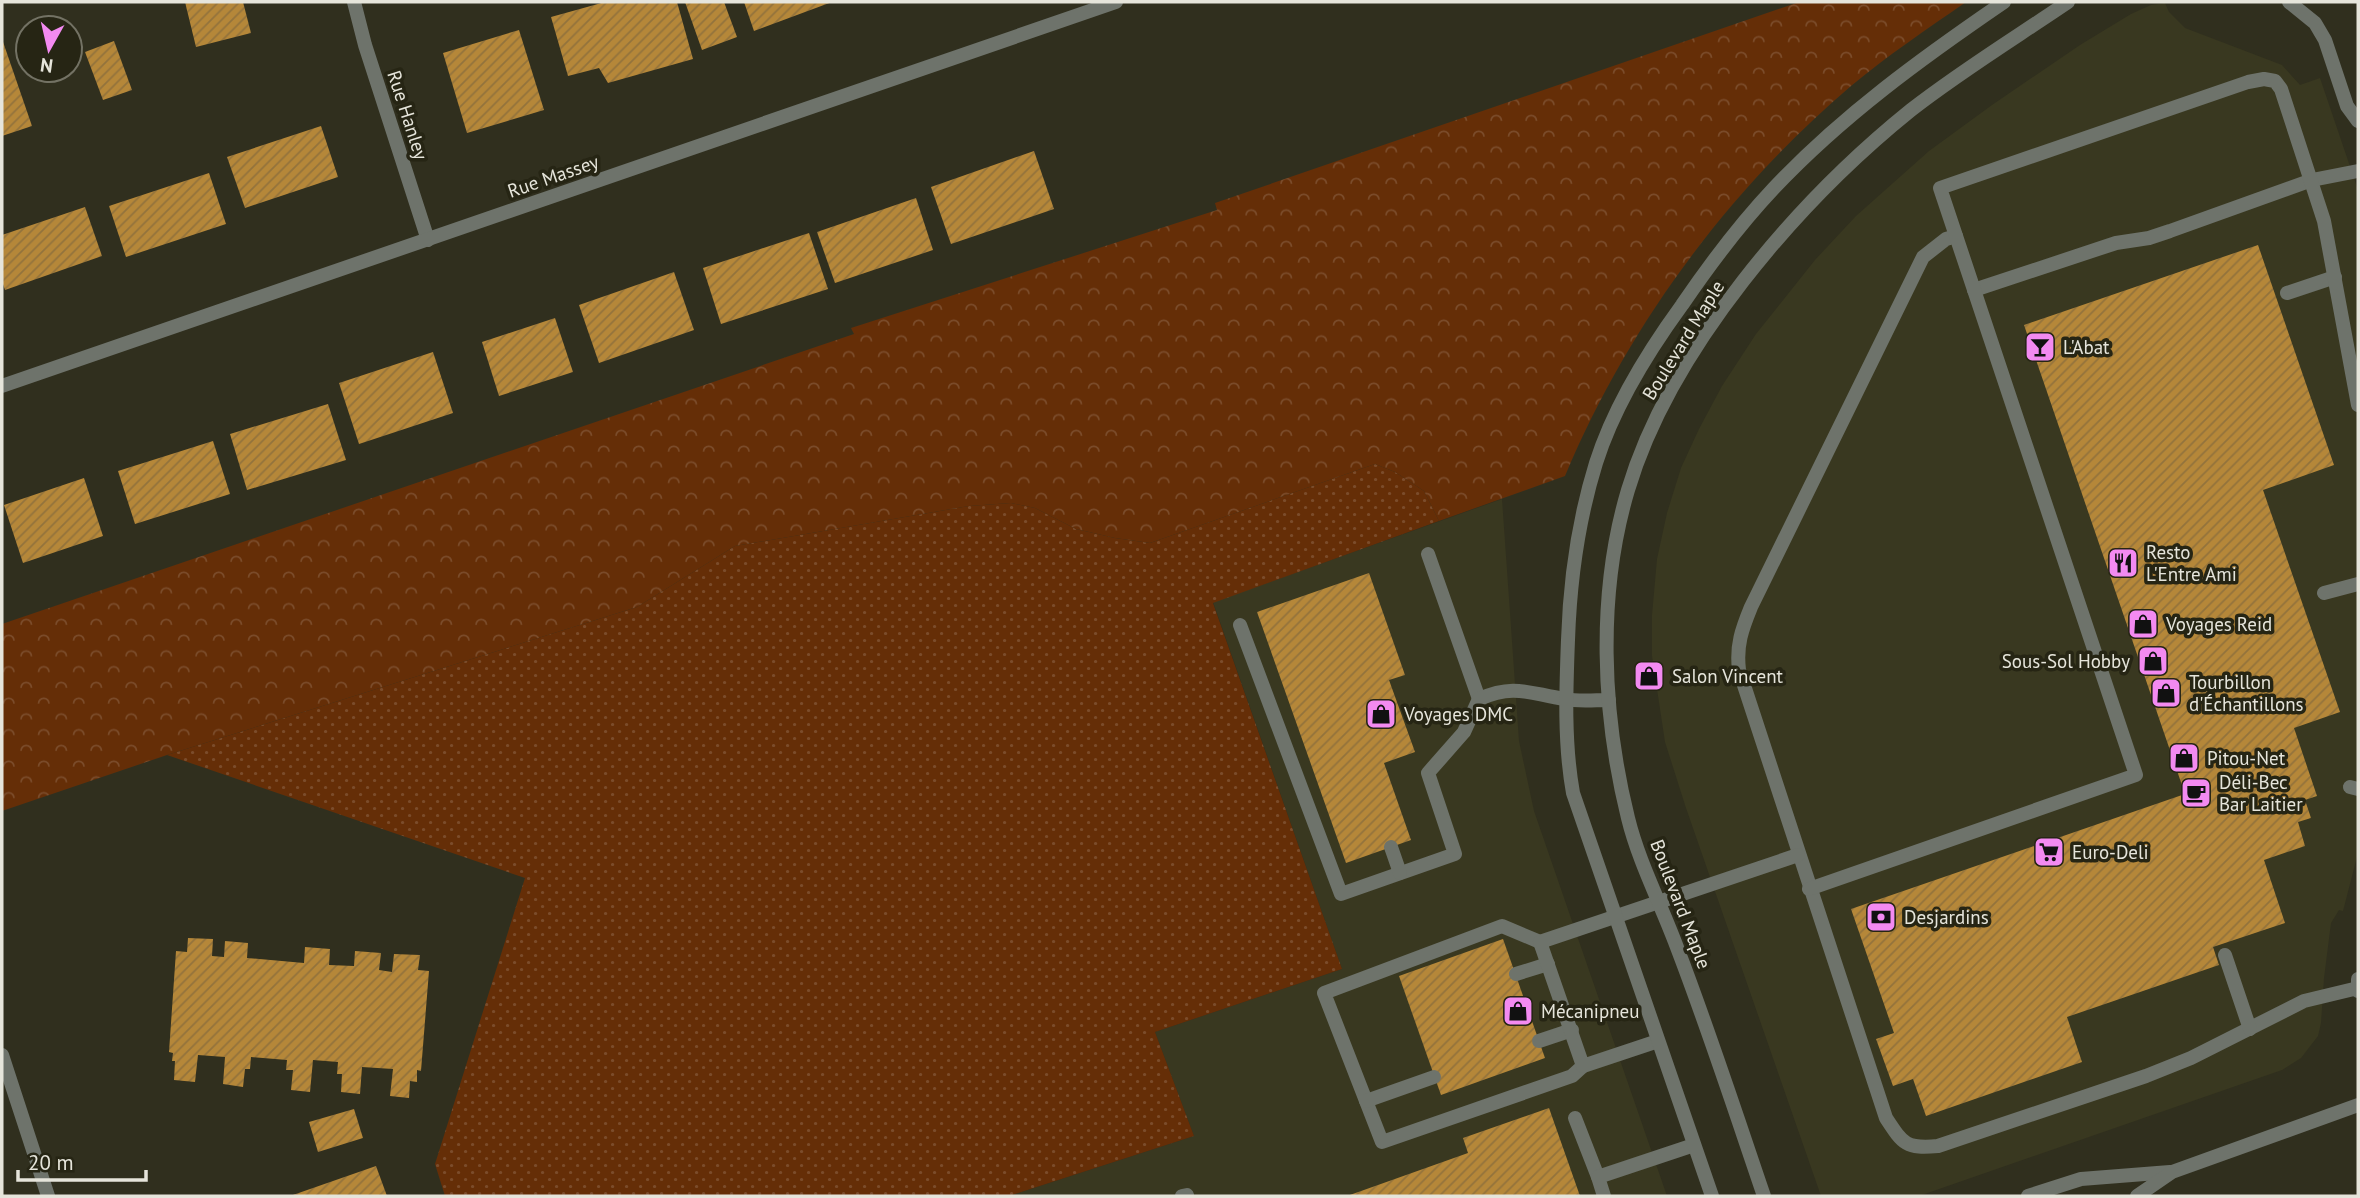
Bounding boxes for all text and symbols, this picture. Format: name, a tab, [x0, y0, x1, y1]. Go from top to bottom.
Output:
north arrow	[14, 14, 84, 84]
text: N	[39, 53, 54, 79]
street label: Rue Hanley	[382, 67, 434, 163]
street label: Rue Massey	[504, 149, 602, 203]
street label: Boulevard Maple	[1637, 276, 1729, 404]
bar icon: L'Abat	[2023, 330, 2057, 364]
place label: L'Abat	[2063, 335, 2110, 359]
place label: Resto L'Entre Ami	[2146, 540, 2237, 586]
restaurant icon: Resto L'Entre Ami	[2106, 546, 2140, 580]
shop icon: Voyages Reid	[2126, 607, 2160, 641]
place label: Voyages Reid	[2165, 612, 2272, 636]
shop icon: Sous-Sol Hobby	[2136, 644, 2170, 678]
place label: Sous-Sol Hobby	[2002, 649, 2130, 673]
shop icon: Salon Vincent	[1632, 659, 1666, 693]
place label: Salon Vincent	[1672, 664, 1784, 688]
place label: Tourbillon d'Échantillons	[2189, 670, 2304, 716]
shop icon: Tourbillon d'Échantillons	[2149, 676, 2183, 710]
shop icon: Voyages DMC	[1364, 697, 1398, 731]
place label: Voyages DMC	[1403, 702, 1513, 726]
shop icon: Pitou-Net	[2167, 741, 2201, 775]
place label: Pitou-Net	[2207, 746, 2286, 770]
place label: Déli-Bec Bar Laitier	[2219, 770, 2303, 816]
cafe icon: Déli-Bec Bar Laitier	[2179, 776, 2213, 810]
supermarket icon: Euro-Deli	[2032, 835, 2066, 869]
street label: Boulevard Maple	[1645, 836, 1717, 972]
place label: Euro-Deli	[2072, 840, 2149, 864]
bank icon: Desjardins	[1864, 900, 1898, 934]
place label: Desjardins	[1904, 905, 1989, 929]
shop icon: Mécanipneu	[1501, 994, 1535, 1028]
place label: Mécanipneu	[1541, 999, 1640, 1023]
scale bar	[18, 1138, 145, 1182]
text: 20 m	[28, 1149, 74, 1176]

